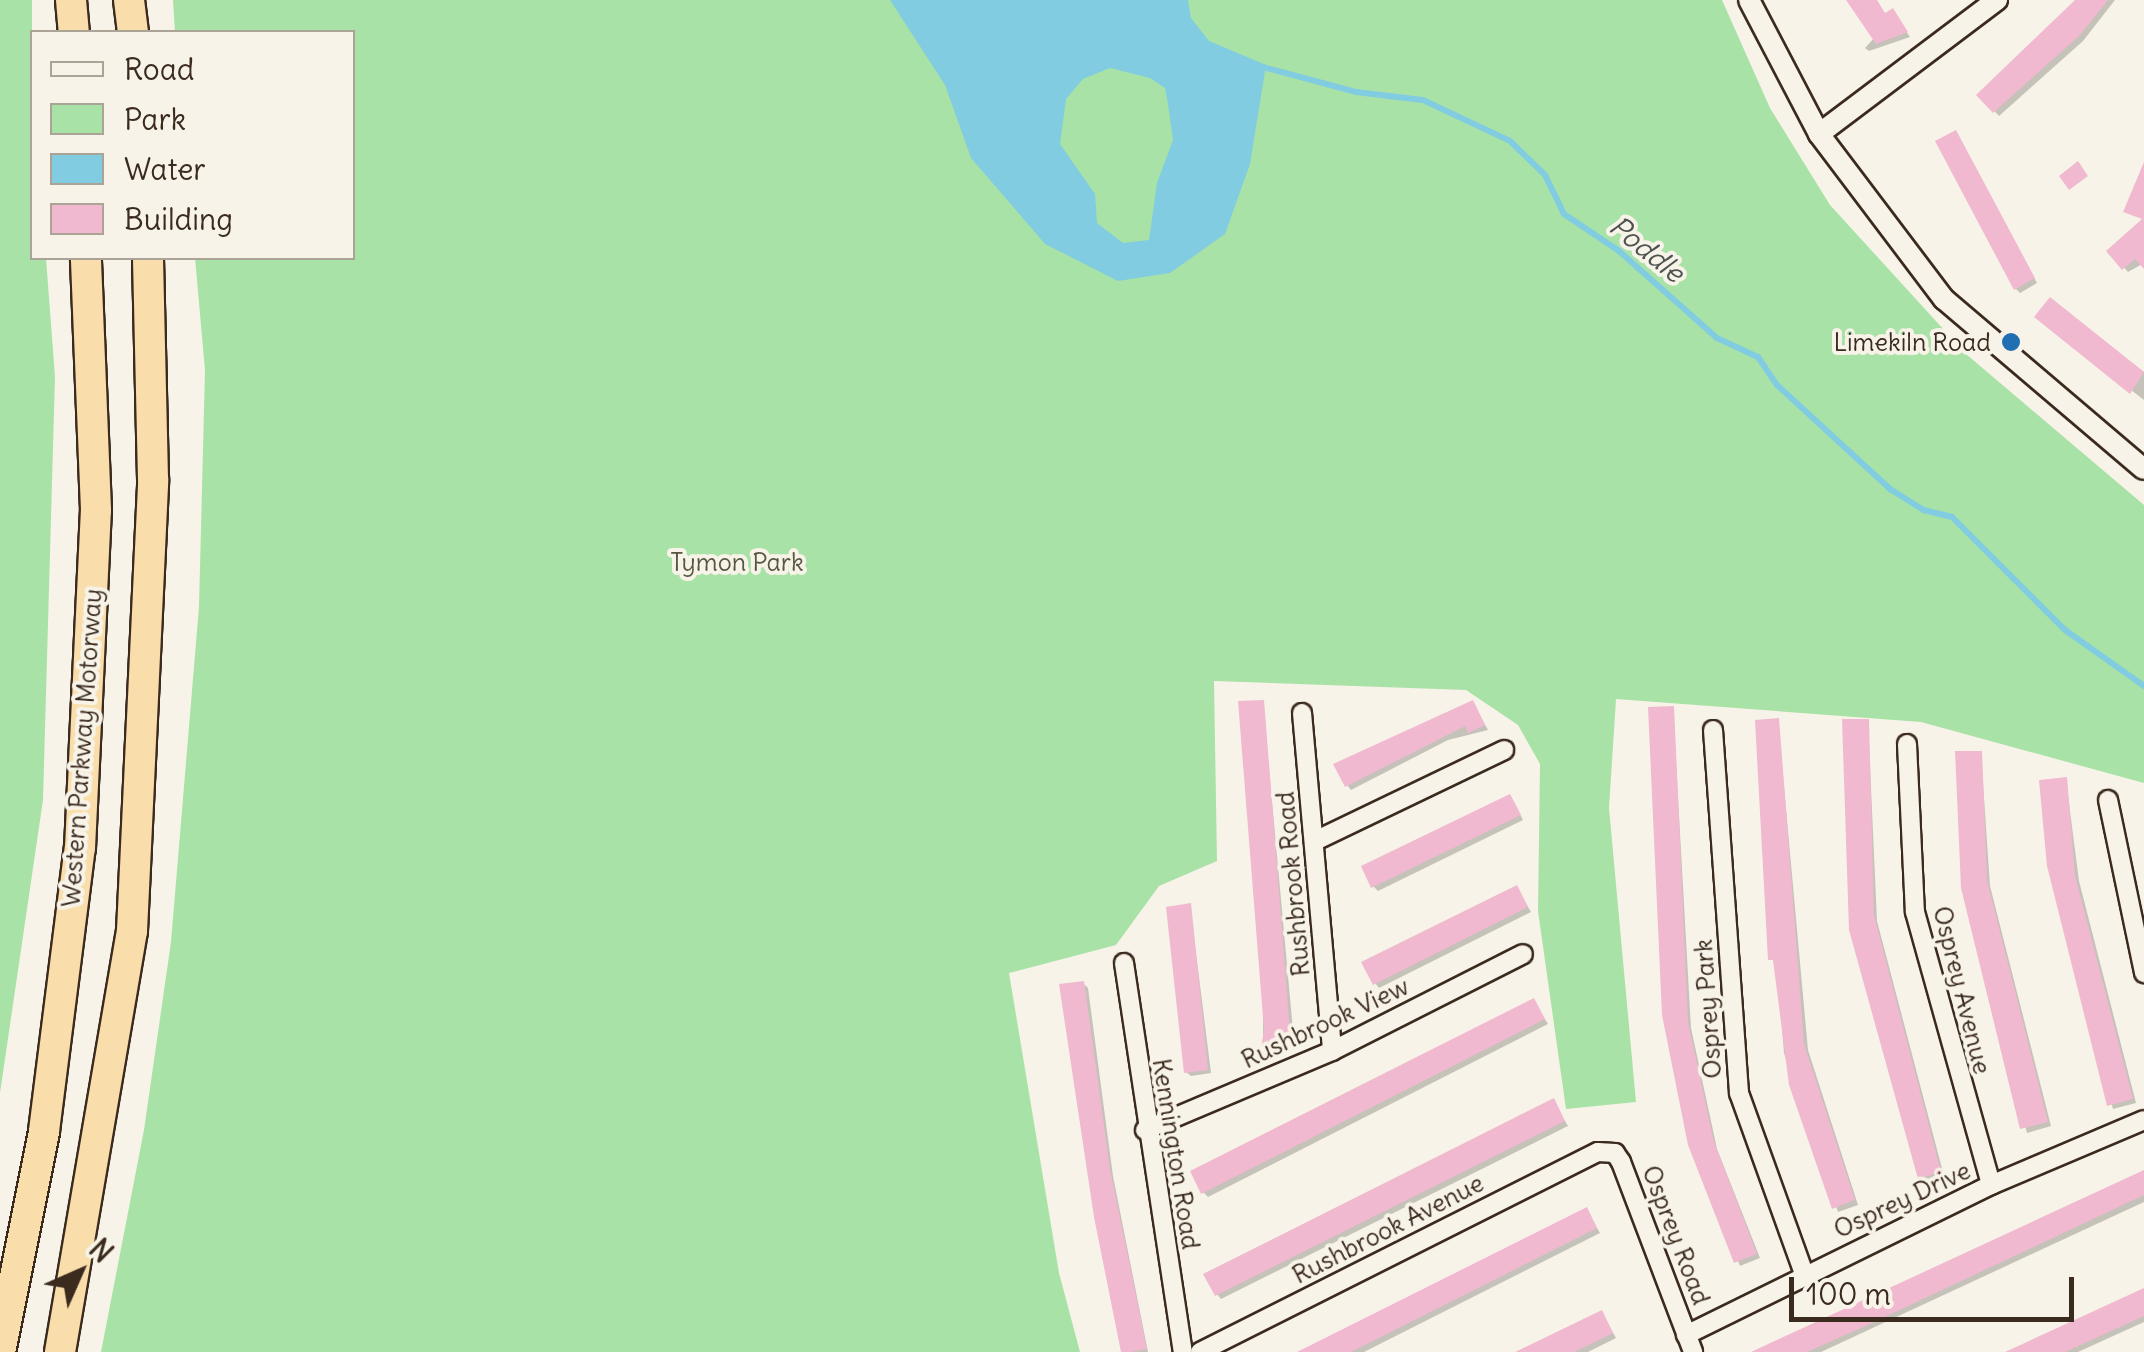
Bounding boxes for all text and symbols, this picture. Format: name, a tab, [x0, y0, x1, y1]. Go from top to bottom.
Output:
legend	[30, 30, 355, 260]
text: Road	[124, 50, 194, 88]
text: Park	[124, 100, 186, 138]
text: Water	[124, 150, 206, 188]
text: Building	[124, 200, 233, 238]
water label: Poddle	[1603, 209, 1691, 289]
place label: Limekiln Road	[1833, 327, 1991, 357]
marker: Limekiln Road	[2000, 331, 2022, 353]
park label: Tymon Park	[670, 547, 804, 577]
street label: Western Parkway Motorway	[56, 588, 108, 908]
street label: Rushbrook Road	[1270, 790, 1316, 978]
street label: Osprey Avenue	[1927, 903, 1997, 1077]
street label: Osprey Park	[1688, 938, 1728, 1080]
street label: Rushbrook View	[1237, 971, 1413, 1075]
street label: Kennington Road	[1146, 1056, 1206, 1252]
street label: Osprey Drive	[1829, 1155, 1975, 1245]
street label: Osprey Road	[1636, 1161, 1716, 1309]
street label: Rushbrook Avenue	[1287, 1168, 1489, 1290]
north arrow	[30, 1222, 130, 1322]
text: N	[82, 1231, 121, 1270]
scale bar	[1794, 1257, 2079, 1319]
text: 100 m	[1806, 1275, 1891, 1313]

